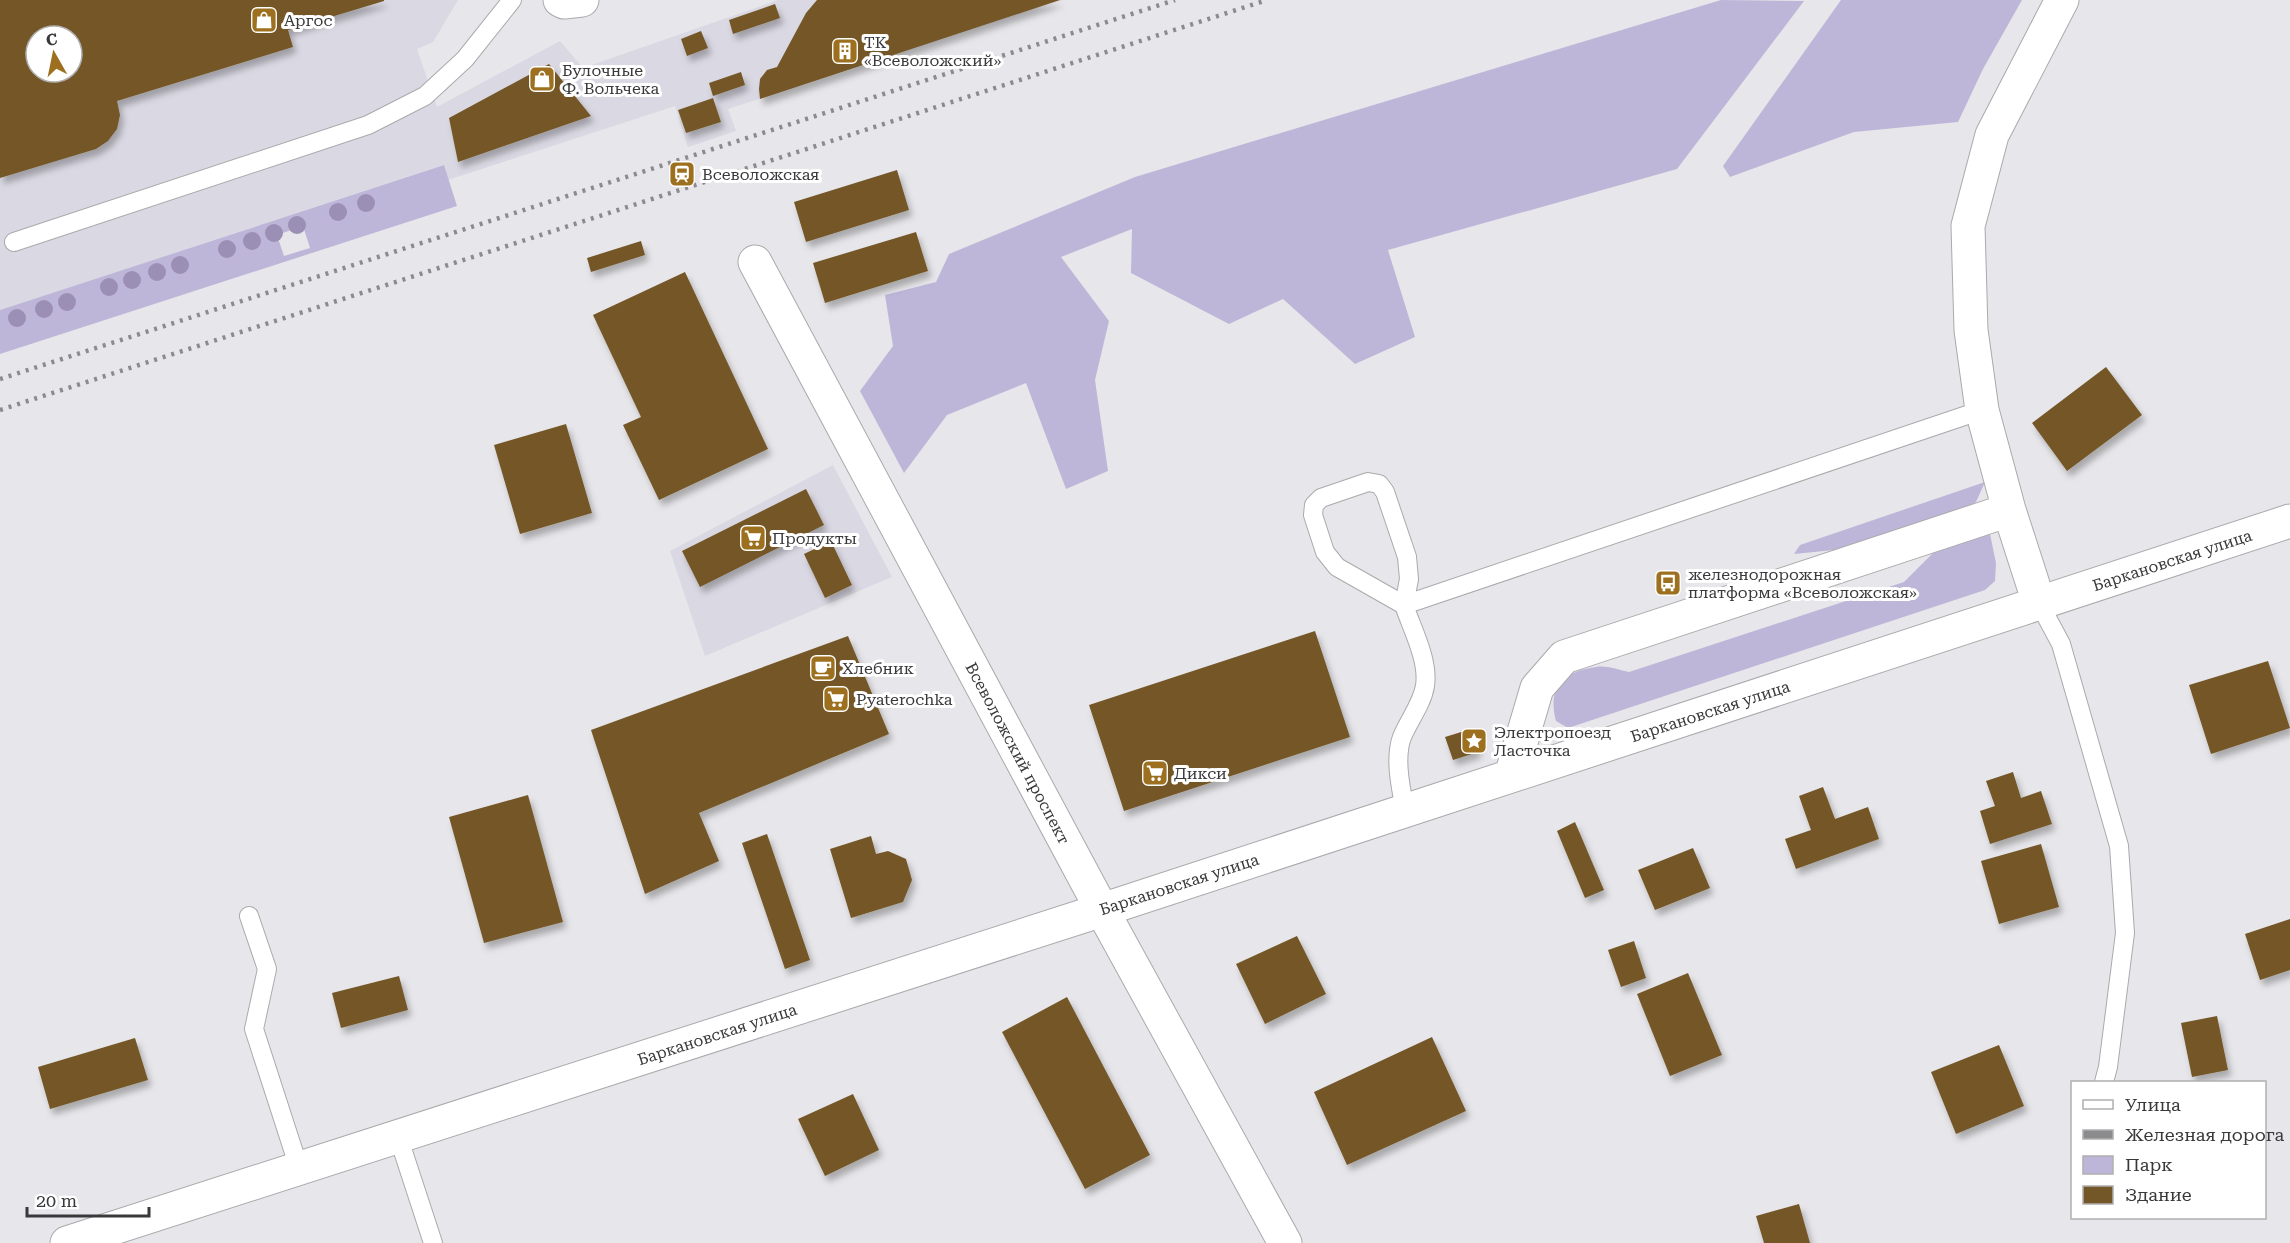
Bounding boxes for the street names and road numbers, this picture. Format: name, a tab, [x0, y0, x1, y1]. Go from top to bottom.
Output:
street label: Баркановская улица	[2090, 526, 2254, 595]
street label: Всеволожский проспект	[962, 659, 1074, 847]
street label: Баркановская улица	[1628, 677, 1792, 746]
street label: Баркановская улица	[1097, 850, 1261, 919]
street label: Баркановская улица	[635, 1000, 799, 1069]

